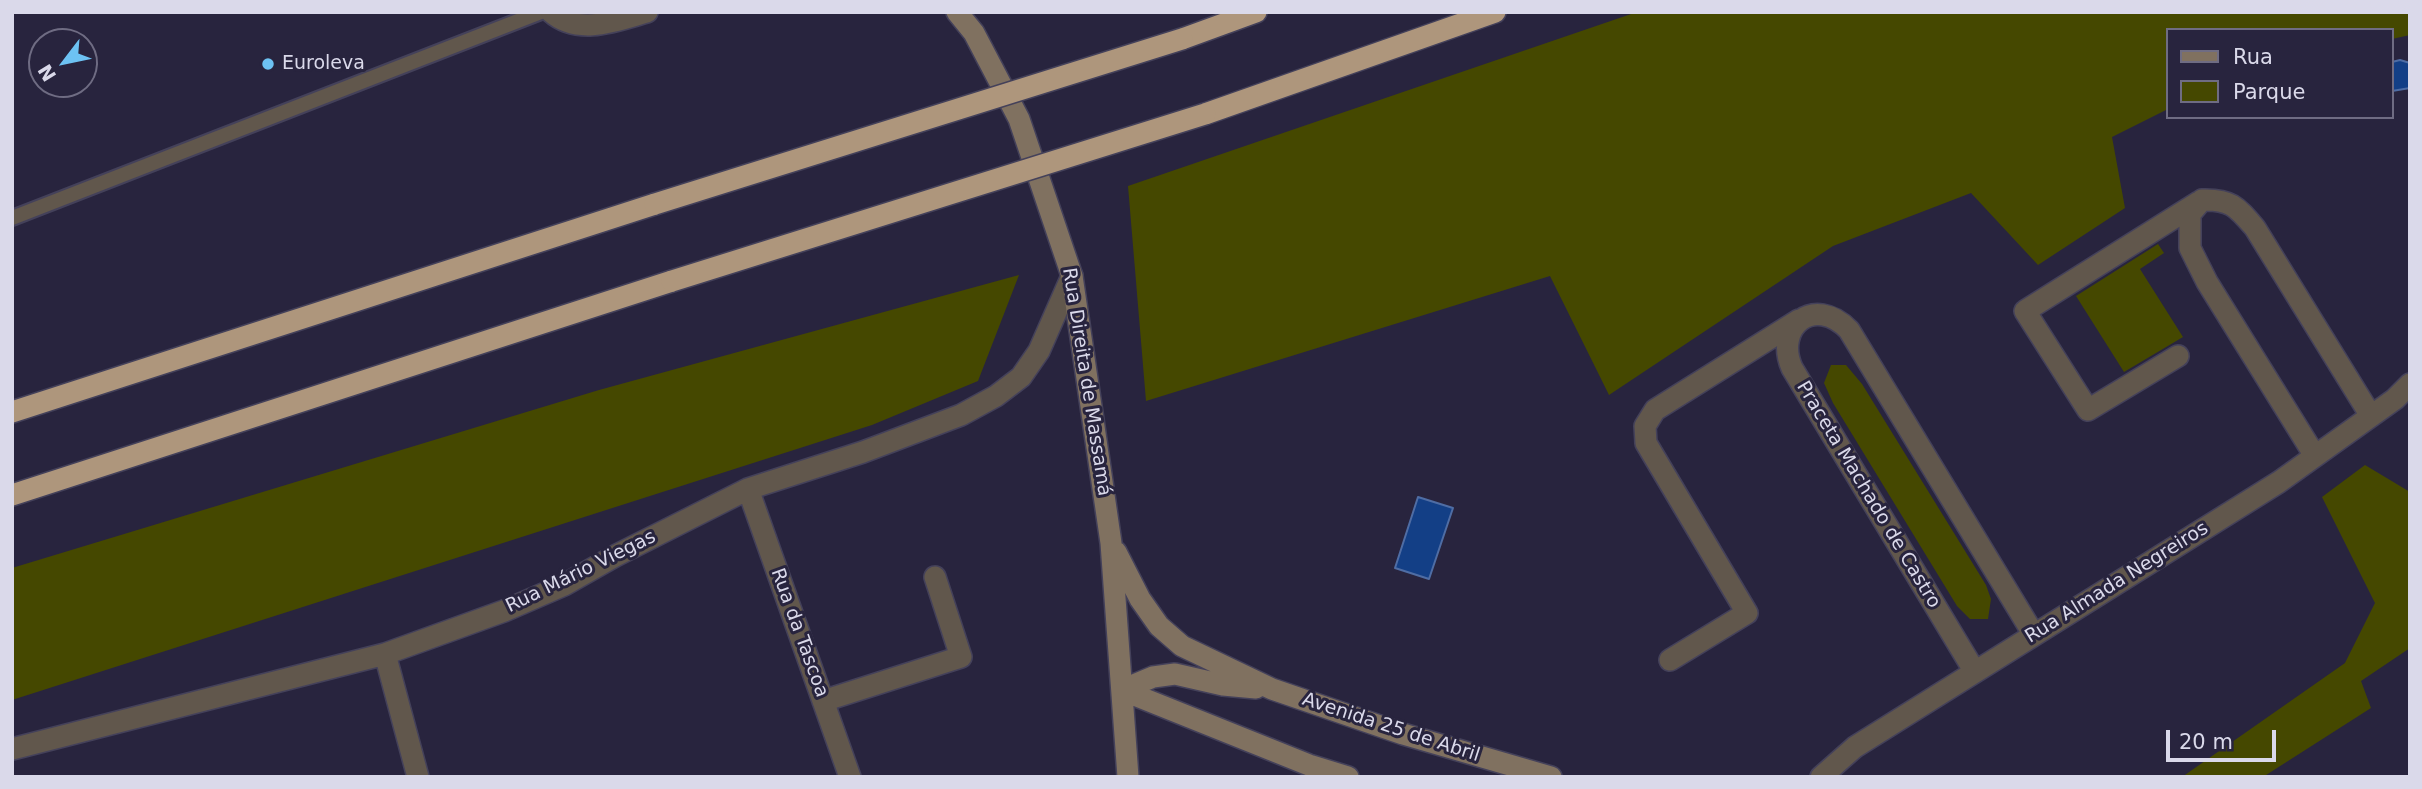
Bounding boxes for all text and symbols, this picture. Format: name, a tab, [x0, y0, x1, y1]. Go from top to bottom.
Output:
north arrow	[28, 28, 98, 98]
legend	[2166, 28, 2394, 119]
text: Rua	[2233, 45, 2273, 69]
place label: Euroleva	[282, 53, 365, 75]
marker: Euroleva	[260, 56, 276, 72]
text: N	[33, 60, 60, 86]
text: Parque	[2233, 80, 2305, 104]
street label: Rua Direita de Massamá	[1057, 266, 1115, 498]
street label: Praceta Machado de Castro	[1791, 377, 1945, 613]
street label: Rua Almada Negreiros	[2021, 517, 2213, 649]
street label: Rua Mário Viegas	[502, 526, 660, 618]
street label: Rua da Tascoa	[765, 565, 833, 701]
street label: Avenida 25 de Abril	[1299, 689, 1483, 767]
scale bar	[2170, 716, 2280, 760]
text: 20 m	[2179, 730, 2233, 754]

